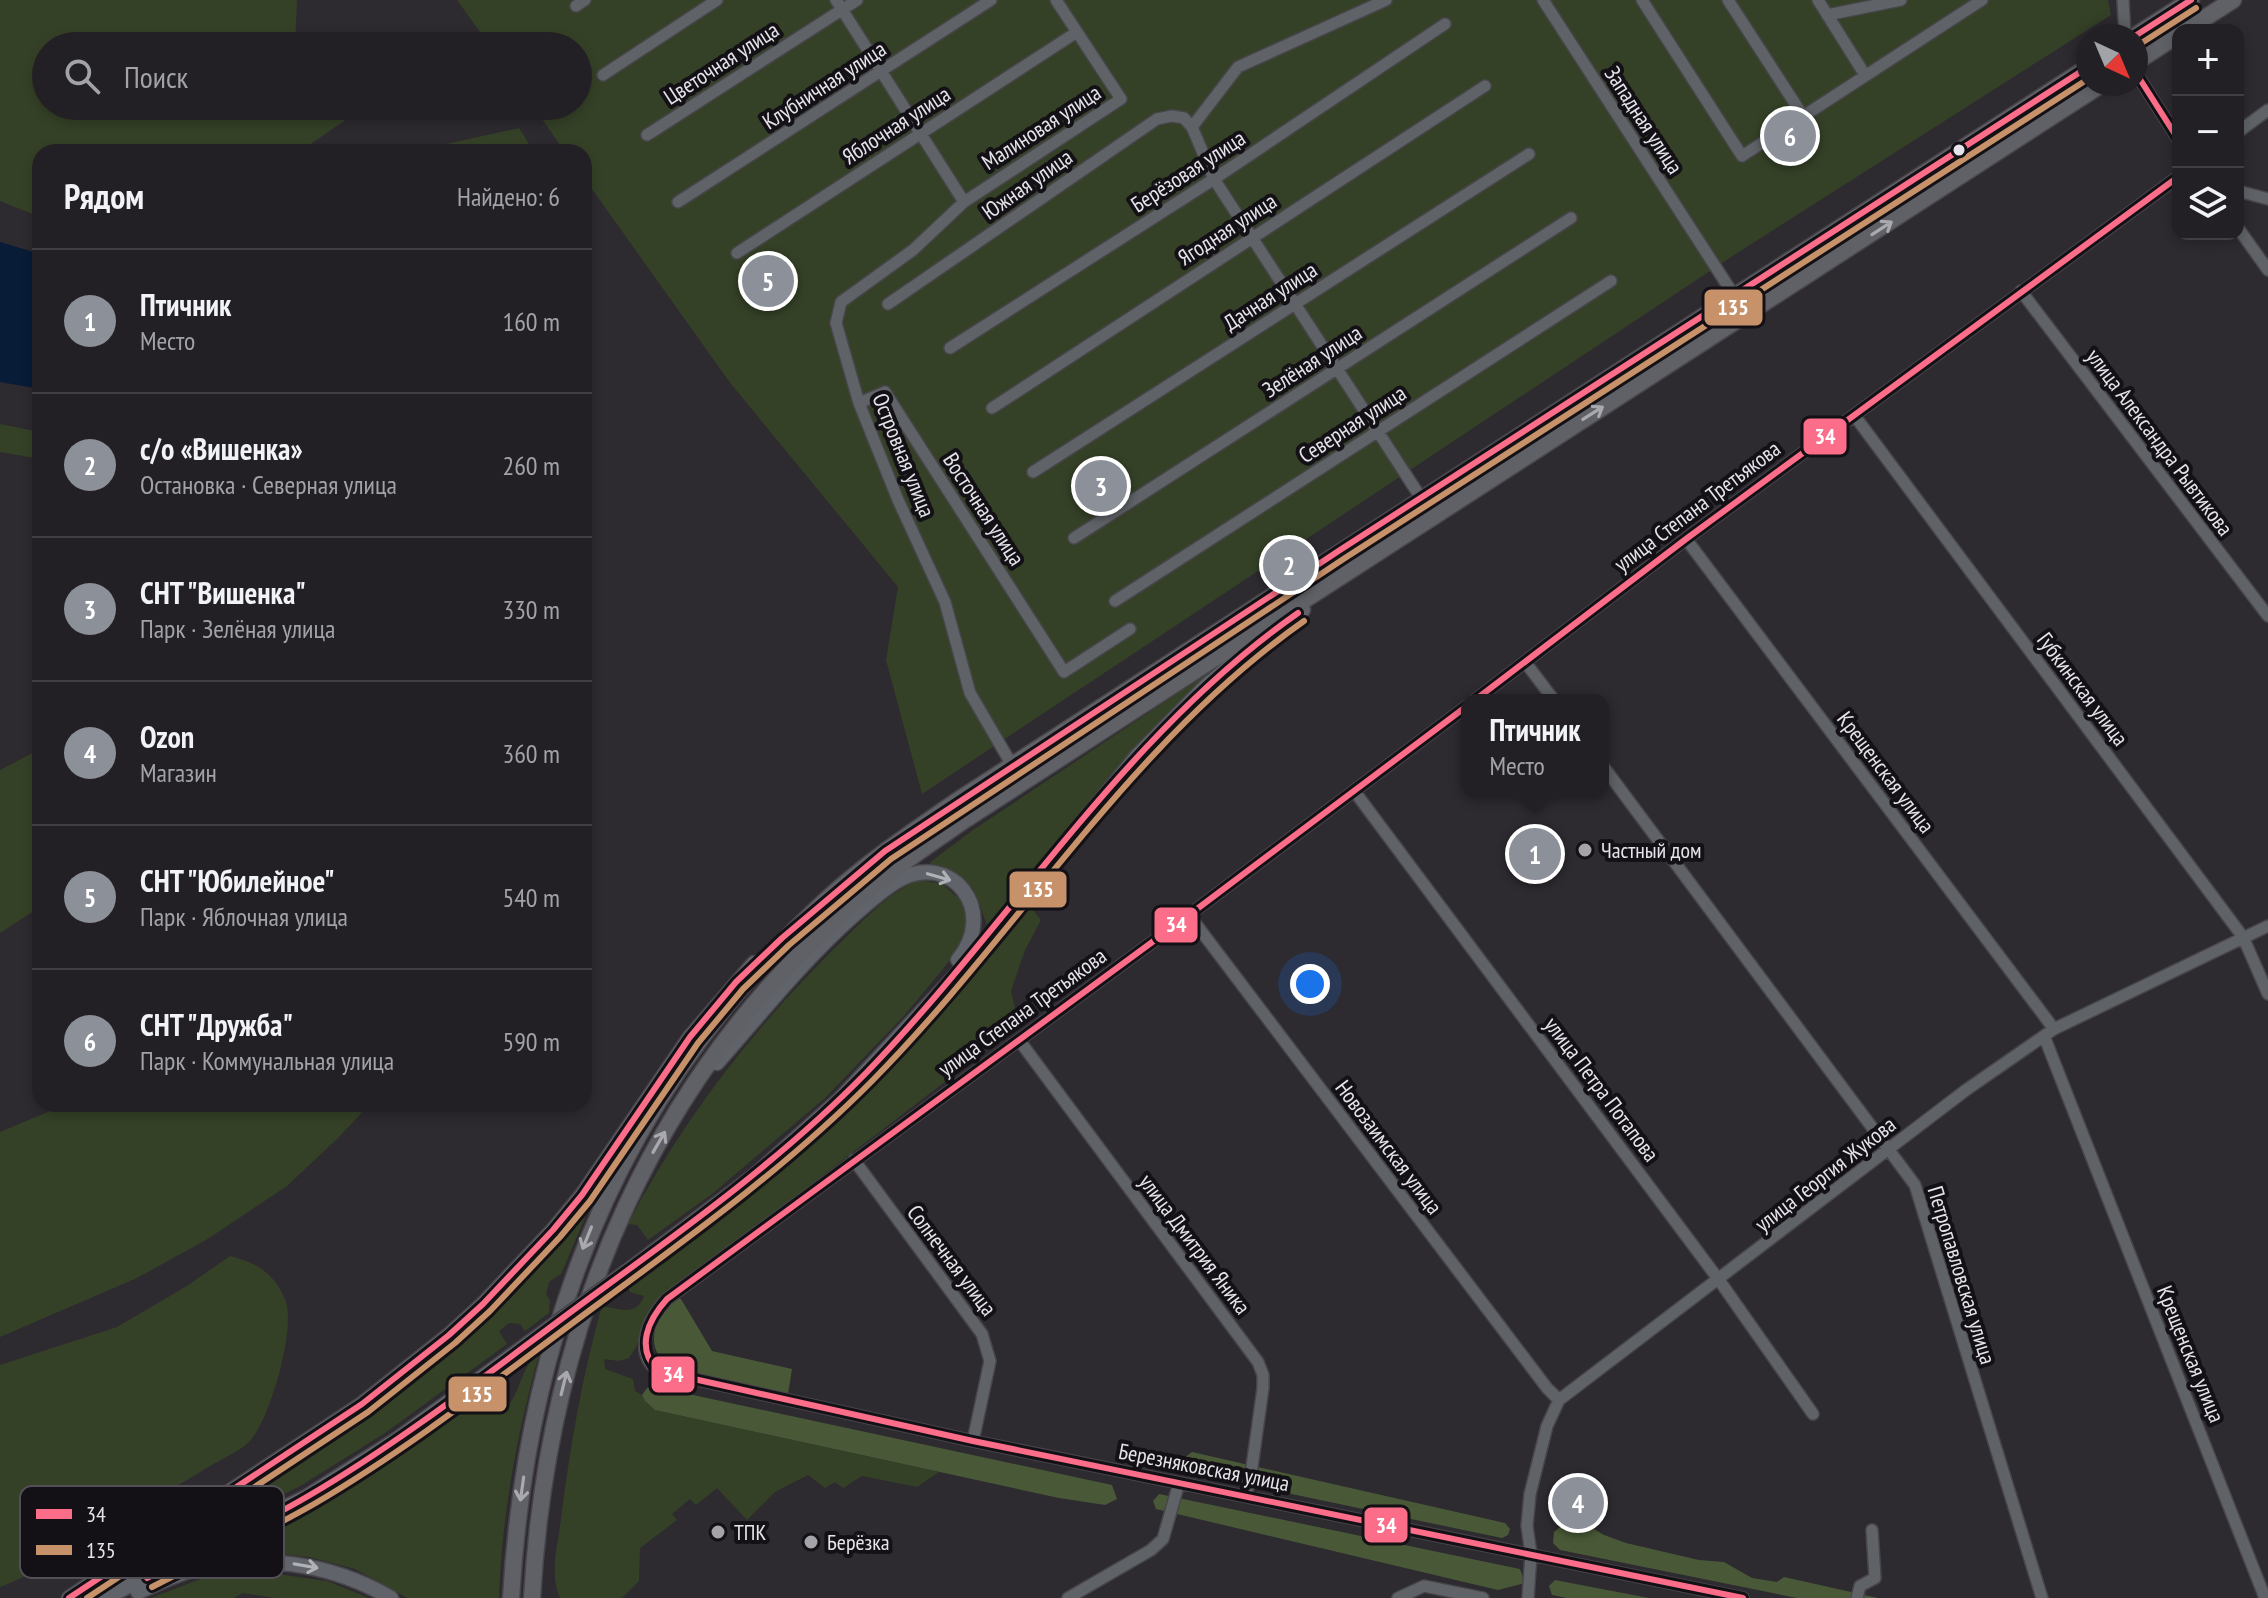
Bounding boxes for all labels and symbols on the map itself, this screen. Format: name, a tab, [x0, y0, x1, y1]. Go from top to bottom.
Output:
street label: Цветочная улица	[658, 15, 784, 111]
north arrow	[2076, 24, 2148, 96]
street label: Клубничная улица	[757, 35, 891, 135]
street label: Западная улица	[1599, 61, 1689, 179]
street label: Малиновая улица	[976, 78, 1106, 176]
street label: Яблочная улица	[837, 80, 955, 170]
pin: 6	[1764, 106, 1816, 166]
street label: Берёзовая улица	[1126, 124, 1250, 218]
unlabelled marker	[1951, 142, 1967, 158]
street label: Южная улица	[976, 143, 1078, 225]
street label: Ягодная улица	[1172, 187, 1282, 271]
one-way arrow	[1870, 220, 1893, 236]
pin: 5	[742, 251, 794, 311]
street label: Дачная улица	[1218, 255, 1322, 337]
line badge: 135	[1703, 288, 1764, 327]
text: 135	[1717, 293, 1749, 321]
street label: Зелёная улица	[1257, 319, 1367, 403]
street label: улица Александра Рывтикова	[2081, 343, 2239, 541]
street label: Северная улица	[1293, 379, 1411, 469]
street label: Островная улица	[866, 389, 942, 521]
one-way arrow	[1581, 404, 1603, 421]
line badge: 34	[1802, 417, 1848, 456]
text: 34	[1814, 422, 1836, 450]
street label: улица Степана Третьякова	[1608, 434, 1786, 578]
street label: Восточная улица	[937, 447, 1031, 571]
pin: 3	[1075, 456, 1127, 516]
pin: 2	[1263, 535, 1315, 595]
street label: Губкинская улица	[2031, 627, 2135, 751]
street label: Крещенская улица	[1831, 706, 1941, 838]
pin: 1	[1509, 824, 1561, 884]
place label: Частный дом	[1601, 836, 1702, 864]
marker: Частный дом	[1576, 841, 1594, 859]
one-way arrow	[926, 870, 952, 885]
line badge: 135	[1008, 870, 1068, 909]
text: 135	[1022, 875, 1054, 903]
line badge: 34	[1153, 906, 1199, 944]
text: 34	[1165, 910, 1187, 938]
street label: улица Степана Третьякова	[932, 942, 1112, 1082]
your location	[1290, 964, 1330, 1004]
street label: улица Петра Потапова	[1539, 1011, 1665, 1167]
street label: Новозаимская улица	[1329, 1074, 1449, 1220]
street label: улица Георгия Жукова	[1749, 1110, 1901, 1238]
one-way arrow	[651, 1131, 667, 1154]
street label: улица Дмитрия Яника	[1133, 1168, 1257, 1320]
street label: Петропавловская улица	[1922, 1183, 2002, 1367]
street label: Солнечная улица	[901, 1199, 1003, 1321]
one-way arrow	[579, 1225, 594, 1250]
street label: Крещенская улица	[2151, 1282, 2231, 1426]
line badge: 34	[650, 1355, 696, 1394]
text: 34	[662, 1360, 684, 1388]
one-way arrow	[558, 1371, 573, 1396]
line badge: 135	[447, 1375, 508, 1413]
text: 135	[461, 1380, 493, 1408]
street label: Березняковская улица	[1116, 1437, 1292, 1497]
pin: 4	[1552, 1473, 1604, 1533]
one-way arrow	[514, 1476, 529, 1502]
legend	[20, 1486, 284, 1578]
text: 34	[86, 1500, 106, 1528]
line badge: 34	[1363, 1506, 1409, 1544]
text: 34	[1375, 1511, 1397, 1539]
place label: ТПК	[734, 1518, 766, 1546]
marker: ТПК	[709, 1523, 727, 1541]
place label: Берёзка	[827, 1528, 890, 1556]
marker: Берёзка	[802, 1533, 820, 1551]
text: 135	[86, 1536, 116, 1564]
one-way arrow	[293, 1560, 318, 1575]

